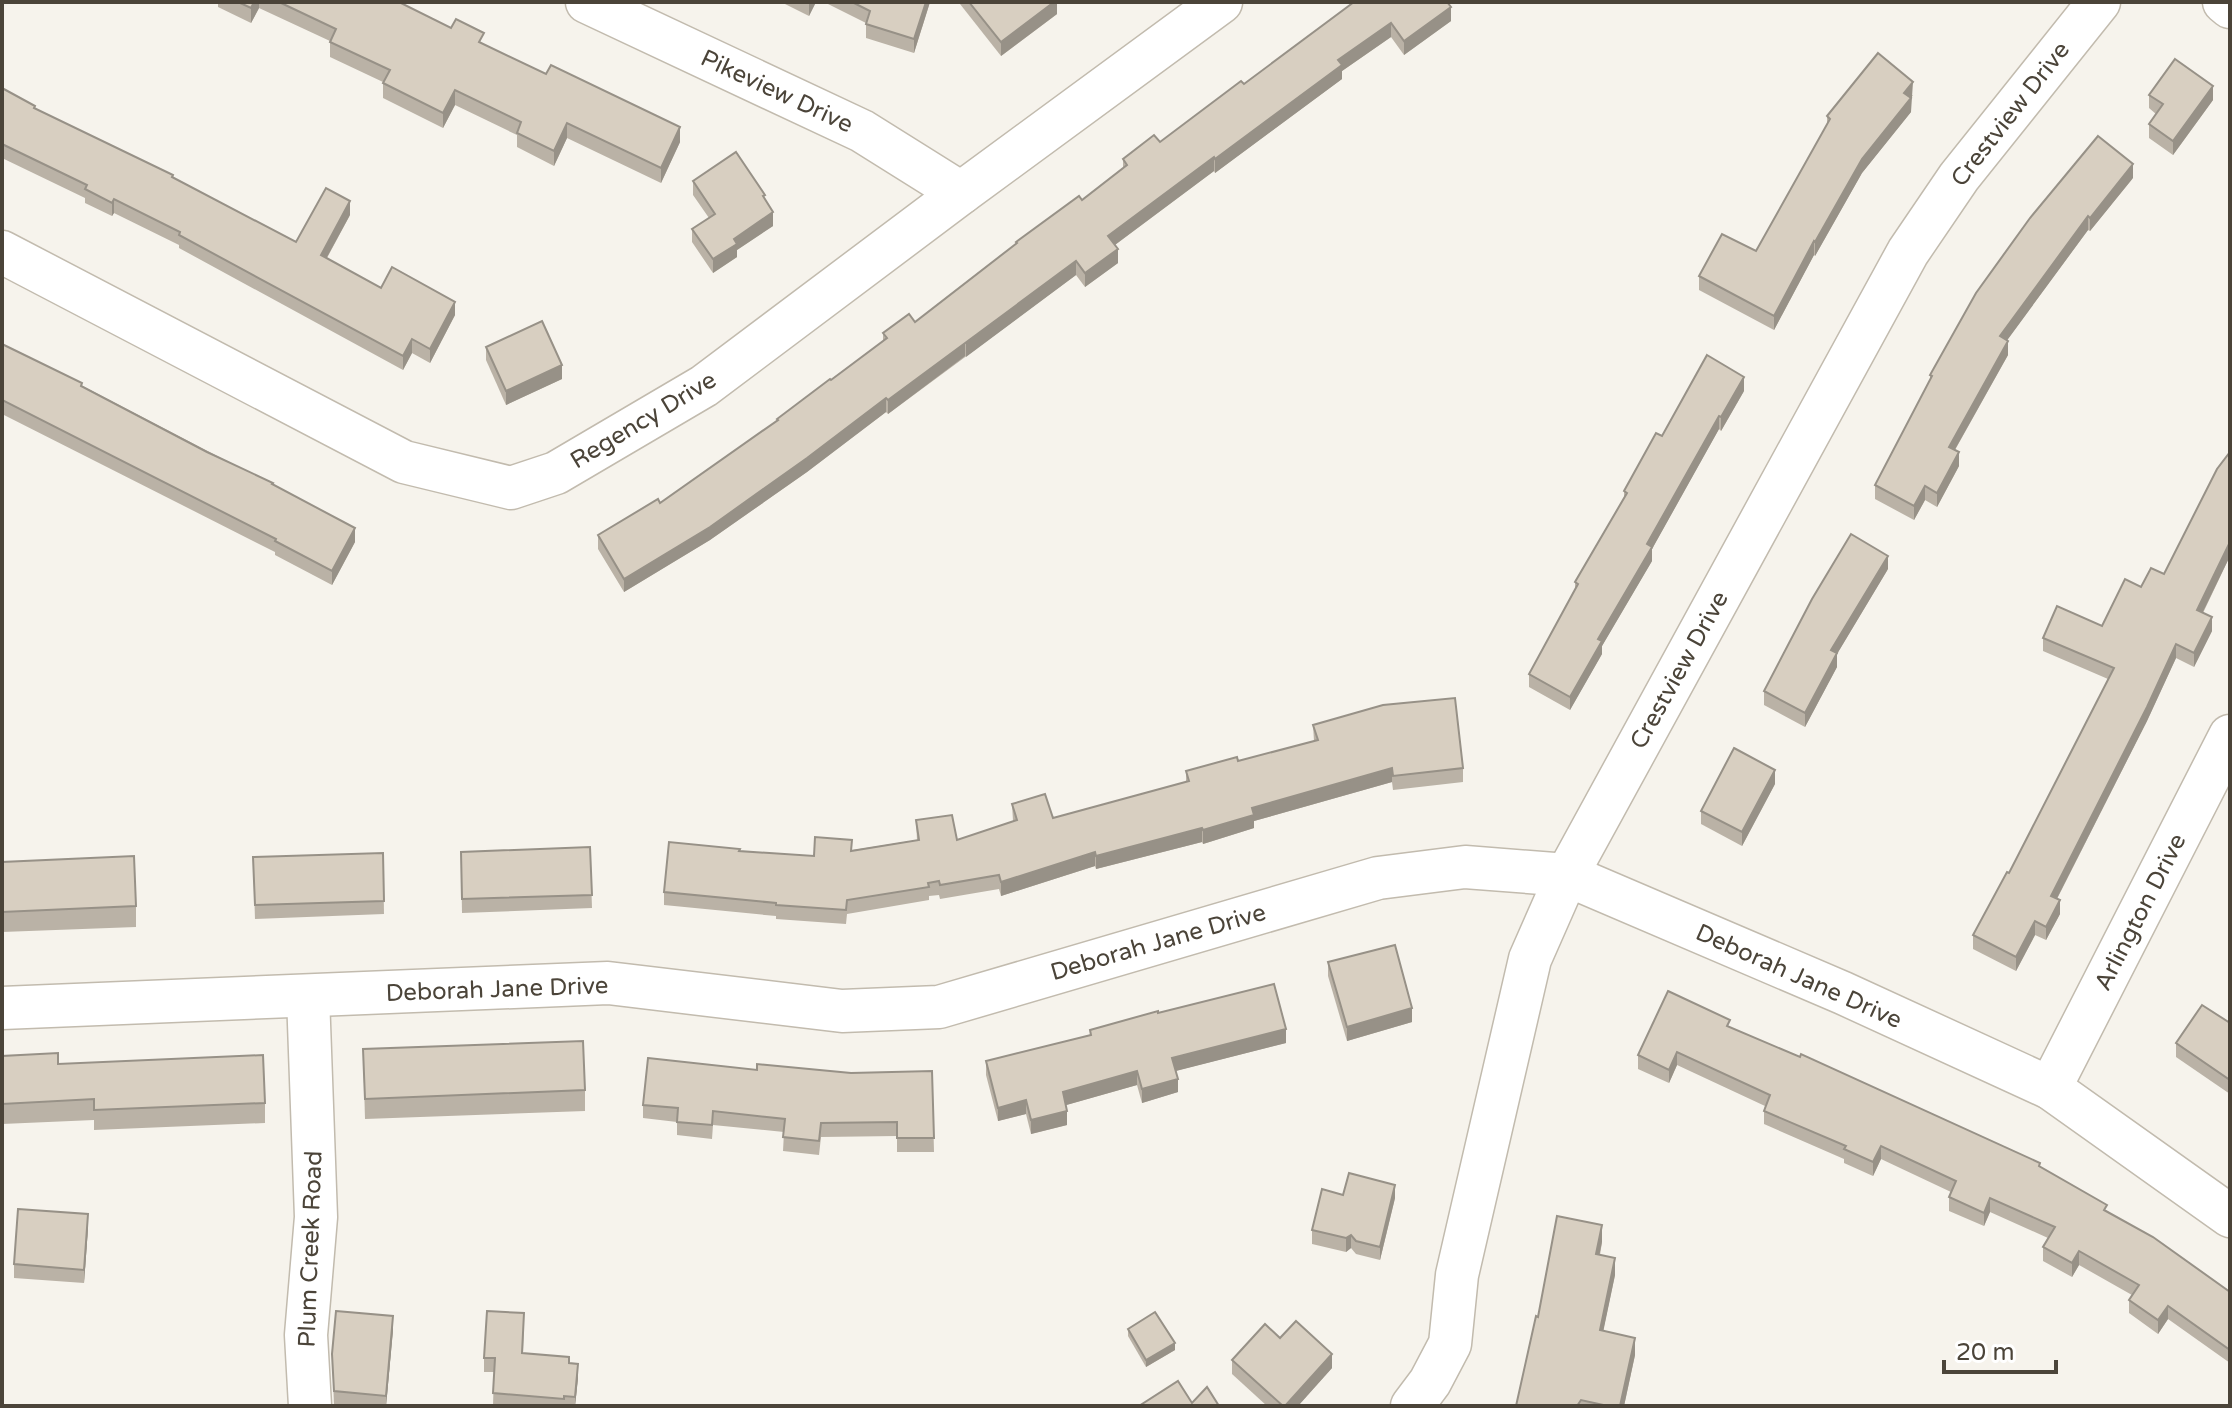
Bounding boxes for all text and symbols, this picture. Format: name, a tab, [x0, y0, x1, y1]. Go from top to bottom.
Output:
street label: Crestview Drive	[1945, 36, 2076, 193]
street label: Pikeview Drive	[696, 43, 858, 139]
street label: Regency Drive	[565, 365, 721, 475]
street label: Crestview Drive	[1624, 586, 1735, 754]
street label: Arlington Drive	[2088, 829, 2192, 996]
street label: Deborah Jane Drive	[1047, 898, 1269, 987]
street label: Deborah Jane Drive	[1691, 918, 1906, 1035]
street label: Deborah Jane Drive	[385, 971, 609, 1008]
street label: Plum Creek Road	[293, 1150, 328, 1348]
scale bar	[1944, 1324, 2056, 1374]
text: 20 m	[1956, 1338, 2014, 1367]

